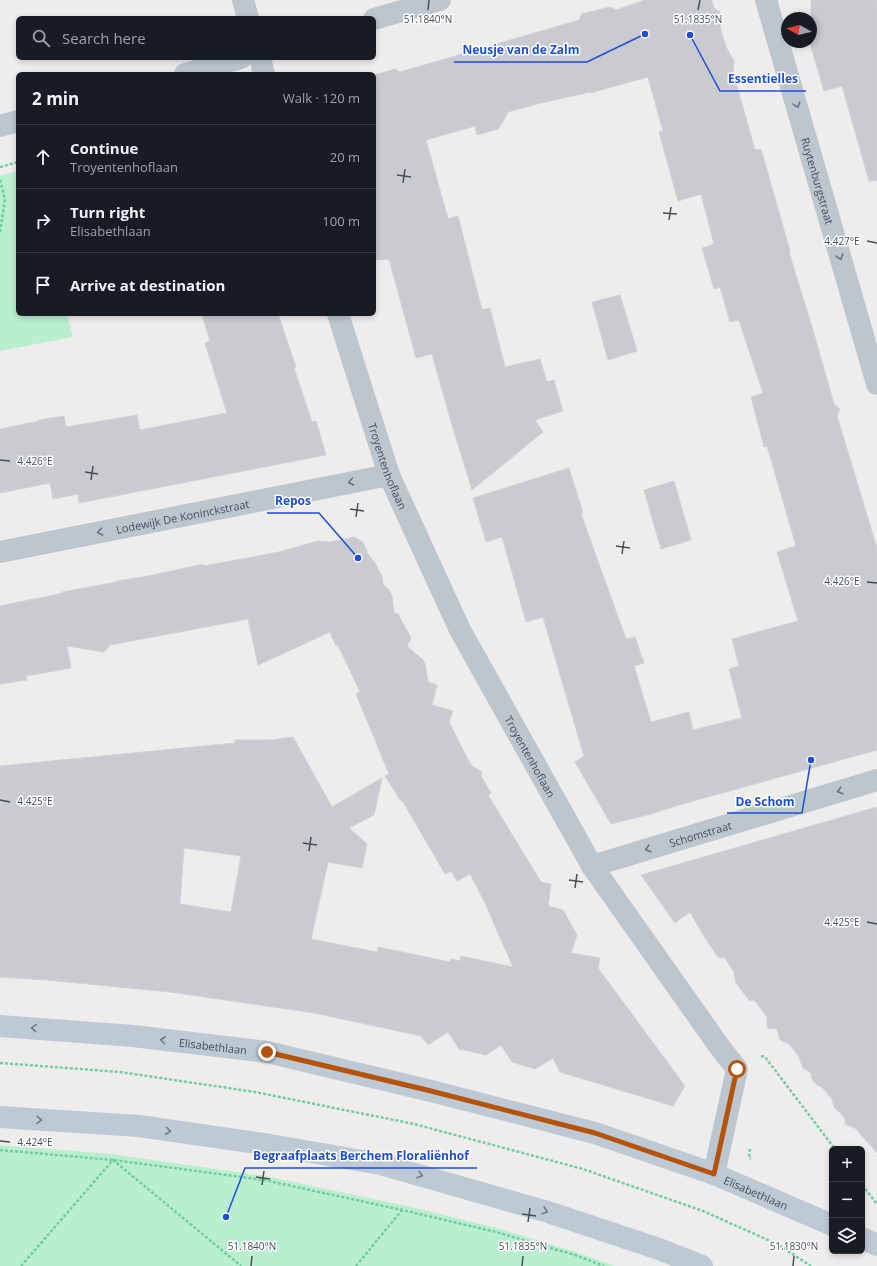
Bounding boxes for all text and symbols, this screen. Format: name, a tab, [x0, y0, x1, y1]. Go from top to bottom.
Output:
text: 51.1840°N	[404, 12, 452, 26]
text: 51.1835°N	[674, 12, 722, 26]
north arrow	[781, 12, 817, 48]
search box	[16, 16, 376, 60]
icon: search	[30, 27, 52, 49]
text: Search here	[62, 28, 146, 48]
callout: Neusje van de Zalm	[454, 38, 587, 62]
text: Neusje van de Zalm	[462, 41, 580, 58]
callout: Essentielles	[720, 67, 806, 91]
text: Essentielles	[728, 70, 798, 87]
text: 2 min	[32, 87, 79, 110]
text: Walk · 120 m	[283, 89, 360, 107]
one-way arrow	[792, 101, 801, 108]
street label: Ruytenburgstraat	[799, 135, 838, 226]
text: Continue	[70, 138, 138, 158]
icon: ahead	[32, 146, 54, 168]
text: 20 m	[330, 148, 360, 166]
text: Troyentenhoflaan	[70, 158, 178, 176]
text: Turn right	[70, 202, 145, 222]
icon: right	[32, 210, 54, 232]
text: 100 m	[322, 212, 360, 230]
text: Elisabethlaan	[70, 222, 151, 240]
text: 4.427°E	[824, 234, 860, 248]
one-way arrow	[835, 253, 844, 260]
icon: arrive	[32, 274, 54, 296]
text: Arrive at destination	[70, 275, 225, 295]
street label: Troyentenhoflaan	[365, 421, 411, 512]
text: 4.426°E	[17, 454, 53, 468]
one-way arrow	[348, 478, 354, 486]
callout: Repos	[267, 489, 319, 513]
text: Repos	[275, 492, 311, 509]
street label: Lodewijk De Koninckstraat	[114, 495, 251, 536]
one-way arrow	[97, 527, 103, 536]
text: 4.426°E	[824, 574, 860, 588]
street label: Troyentenhoflaan	[502, 713, 559, 800]
one-way arrow	[836, 786, 843, 795]
callout: De Schom	[727, 789, 802, 813]
text: De Schom	[736, 793, 794, 810]
text: 4.425°E	[17, 794, 53, 808]
street label: Schomstraat	[667, 817, 733, 850]
one-way arrow	[645, 844, 652, 853]
text: 4.425°E	[824, 915, 860, 929]
one-way arrow	[31, 1024, 37, 1032]
street label: Elisabethlaan	[178, 1034, 248, 1057]
one-way arrow	[160, 1036, 166, 1045]
route end	[258, 1043, 276, 1061]
route start	[728, 1060, 746, 1078]
one-way arrow	[36, 1115, 42, 1124]
one-way arrow	[165, 1126, 171, 1135]
text: 4.424°E	[17, 1135, 53, 1149]
callout: Begraafplaats Berchem Floraliënhof	[245, 1144, 477, 1168]
map controls	[829, 1146, 865, 1254]
button: +	[829, 1146, 865, 1182]
text: Begraafplaats Berchem Floraliënhof	[253, 1147, 470, 1164]
one-way arrow	[416, 1170, 423, 1179]
street label: Elisabethlaan	[722, 1172, 791, 1213]
button: −	[829, 1182, 865, 1218]
one-way arrow	[541, 1206, 548, 1215]
button: layers	[829, 1218, 865, 1254]
text: 51.1840°N	[228, 1239, 276, 1253]
text: 51.1835°N	[499, 1239, 547, 1253]
text: 51.1830°N	[770, 1239, 818, 1253]

